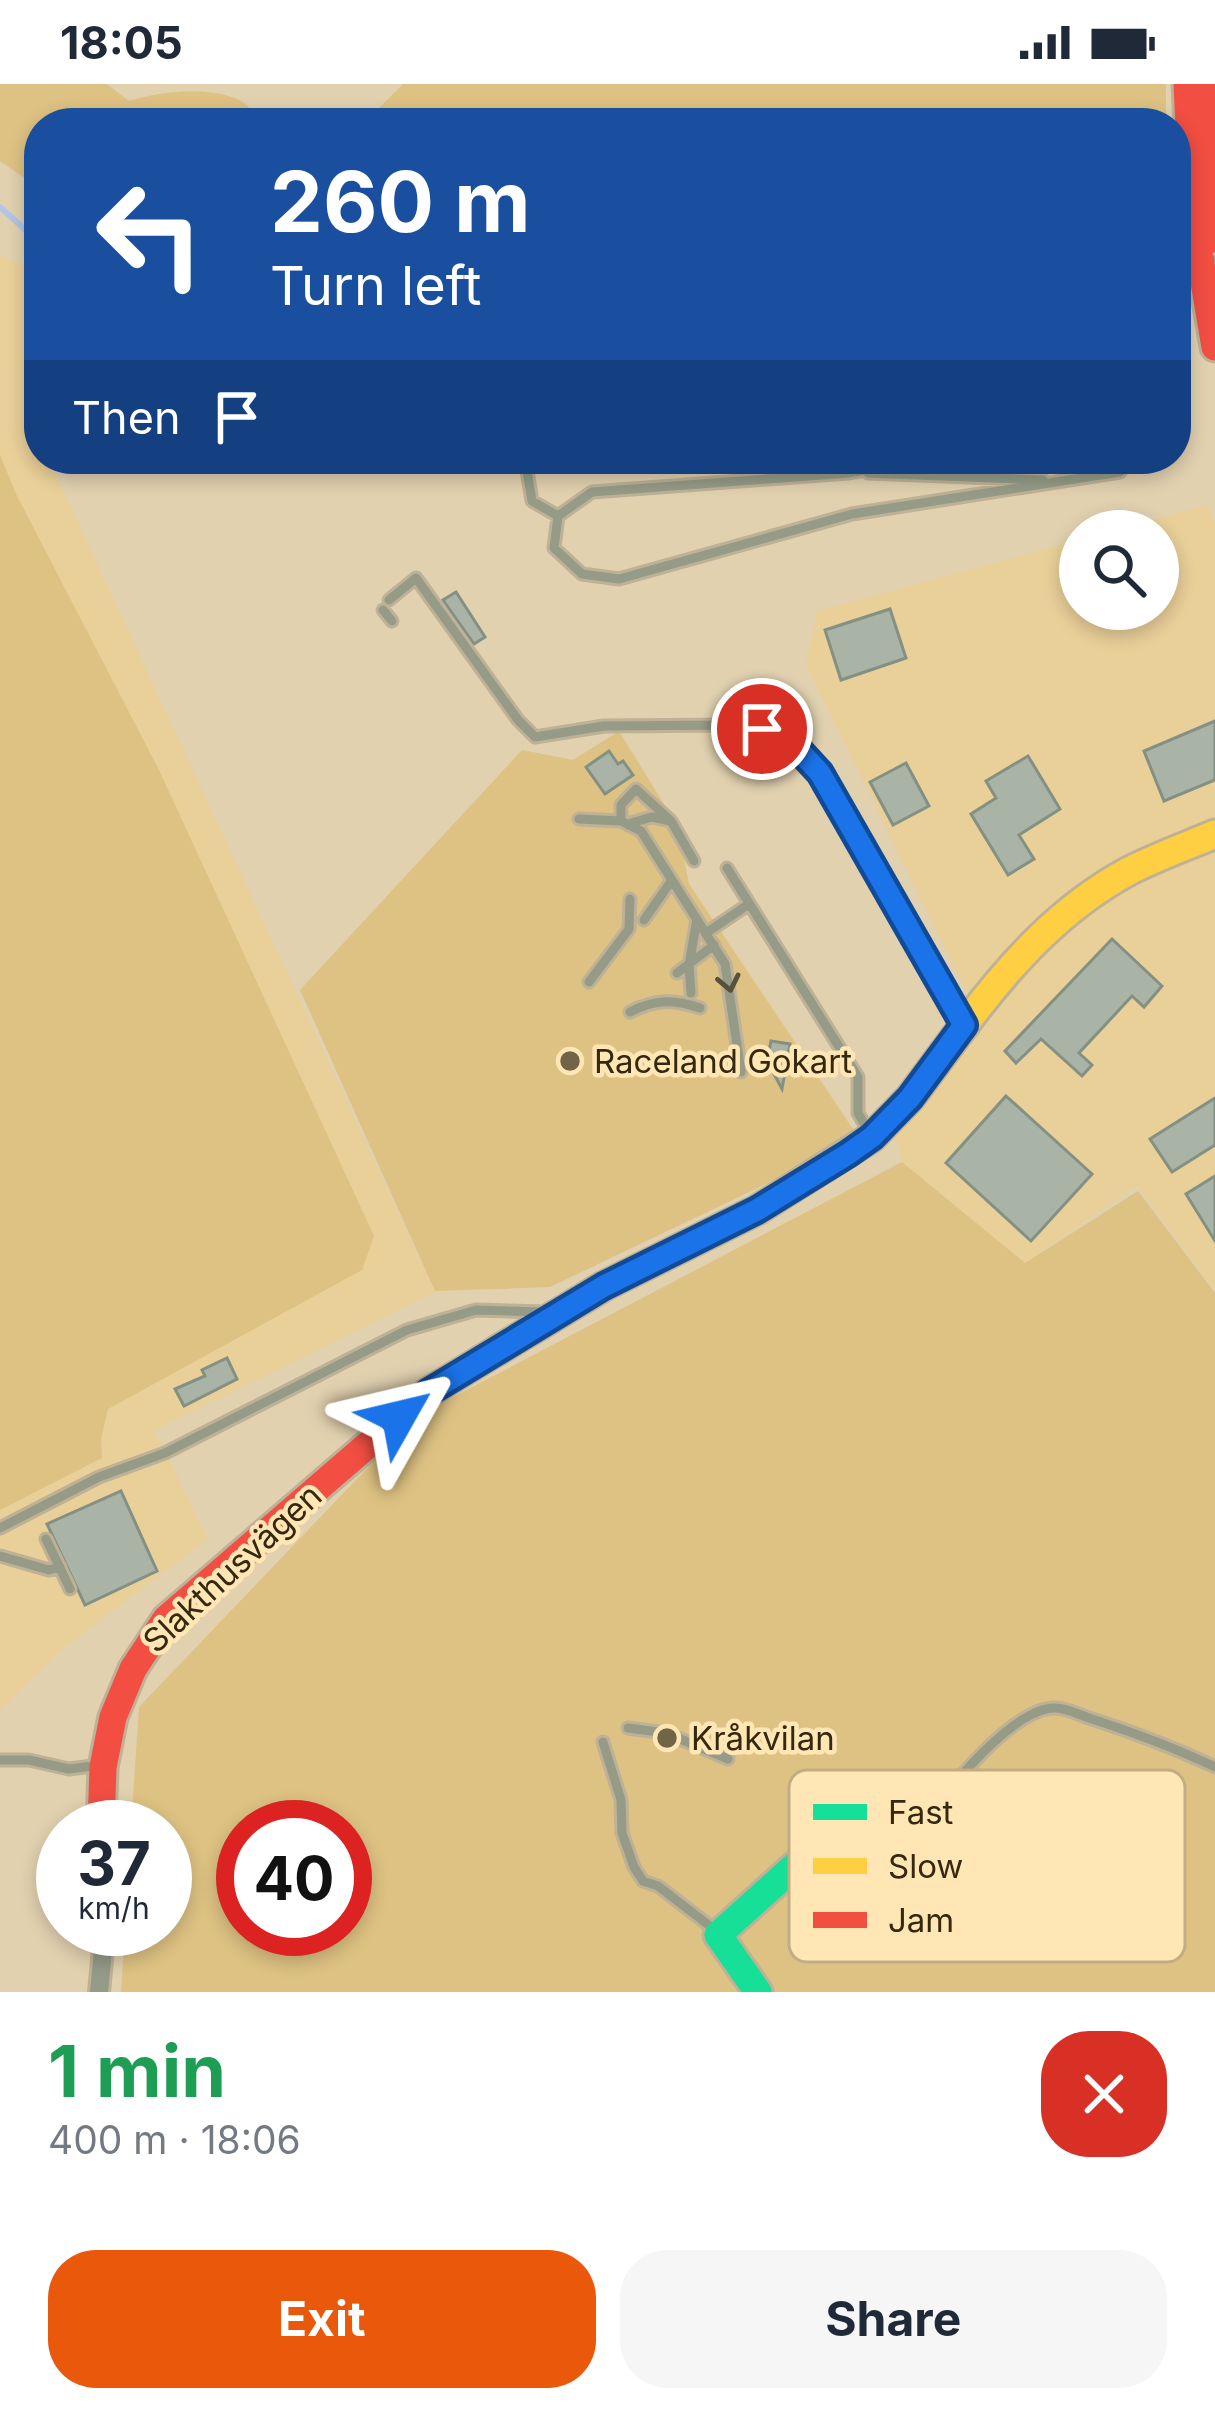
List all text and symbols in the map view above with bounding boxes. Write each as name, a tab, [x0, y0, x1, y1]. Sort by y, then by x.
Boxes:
text: 18:05	[60, 15, 183, 70]
text: 260 m	[270, 151, 531, 252]
icon: left	[72, 156, 228, 312]
text: Turn left	[270, 253, 481, 318]
icon: arrive	[204, 384, 270, 450]
text: Then	[72, 390, 180, 445]
map controls	[1059, 510, 1179, 630]
button: search	[1059, 510, 1179, 630]
pin	[711, 678, 813, 780]
icon: arrive	[729, 696, 795, 762]
one-way arrow	[715, 973, 741, 993]
place label: Raceland Gokart	[594, 1041, 852, 1081]
marker: Raceland Gokart	[557, 1048, 583, 1074]
position arrow	[336, 1354, 462, 1480]
street label: Slakthusvägen	[135, 1475, 329, 1661]
place label: Kråkvilan	[691, 1718, 835, 1758]
marker: Kråkvilan	[654, 1725, 680, 1751]
legend	[789, 1770, 1185, 1962]
text: Fast	[888, 1792, 954, 1832]
speed limit sign: 40	[216, 1800, 372, 1956]
text: 37	[77, 1827, 151, 1899]
text: Slow	[888, 1846, 963, 1886]
text: km/h	[78, 1890, 150, 1926]
text: Jam	[888, 1900, 954, 1940]
text: 1 min	[48, 2027, 226, 2114]
button: close	[1041, 2031, 1167, 2157]
text: 400 m · 18:06	[48, 2116, 301, 2163]
button: Exit	[48, 2250, 596, 2388]
button: Share	[620, 2250, 1167, 2388]

